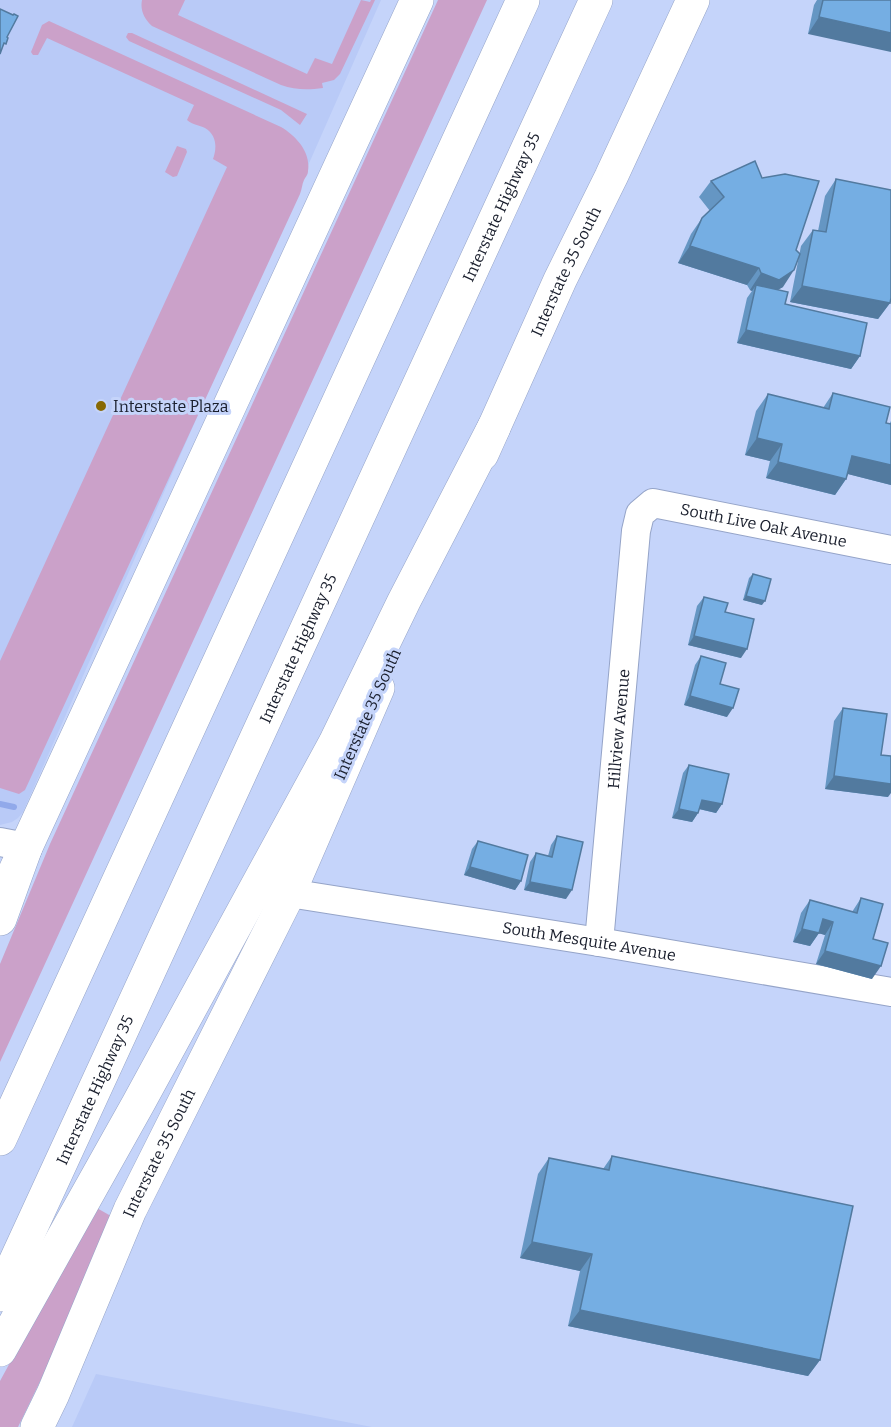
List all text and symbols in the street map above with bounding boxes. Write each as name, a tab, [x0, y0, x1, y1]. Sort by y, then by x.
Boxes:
street label: Interstate Highway 35	[459, 129, 544, 285]
street label: Interstate 35 South	[527, 203, 605, 339]
place label: Interstate Plaza	[113, 397, 229, 416]
marker: Interstate Plaza	[94, 399, 108, 413]
street label: South Live Oak Avenue	[679, 500, 849, 551]
street label: Interstate Highway 35	[256, 571, 341, 726]
street label: Interstate 35 South	[330, 646, 405, 783]
street label: Hillview Avenue	[604, 668, 634, 790]
street label: South Mesquite Avenue	[501, 918, 677, 965]
street label: Interstate Highway 35	[52, 1012, 138, 1168]
street label: Interstate 35 South	[119, 1086, 199, 1220]

